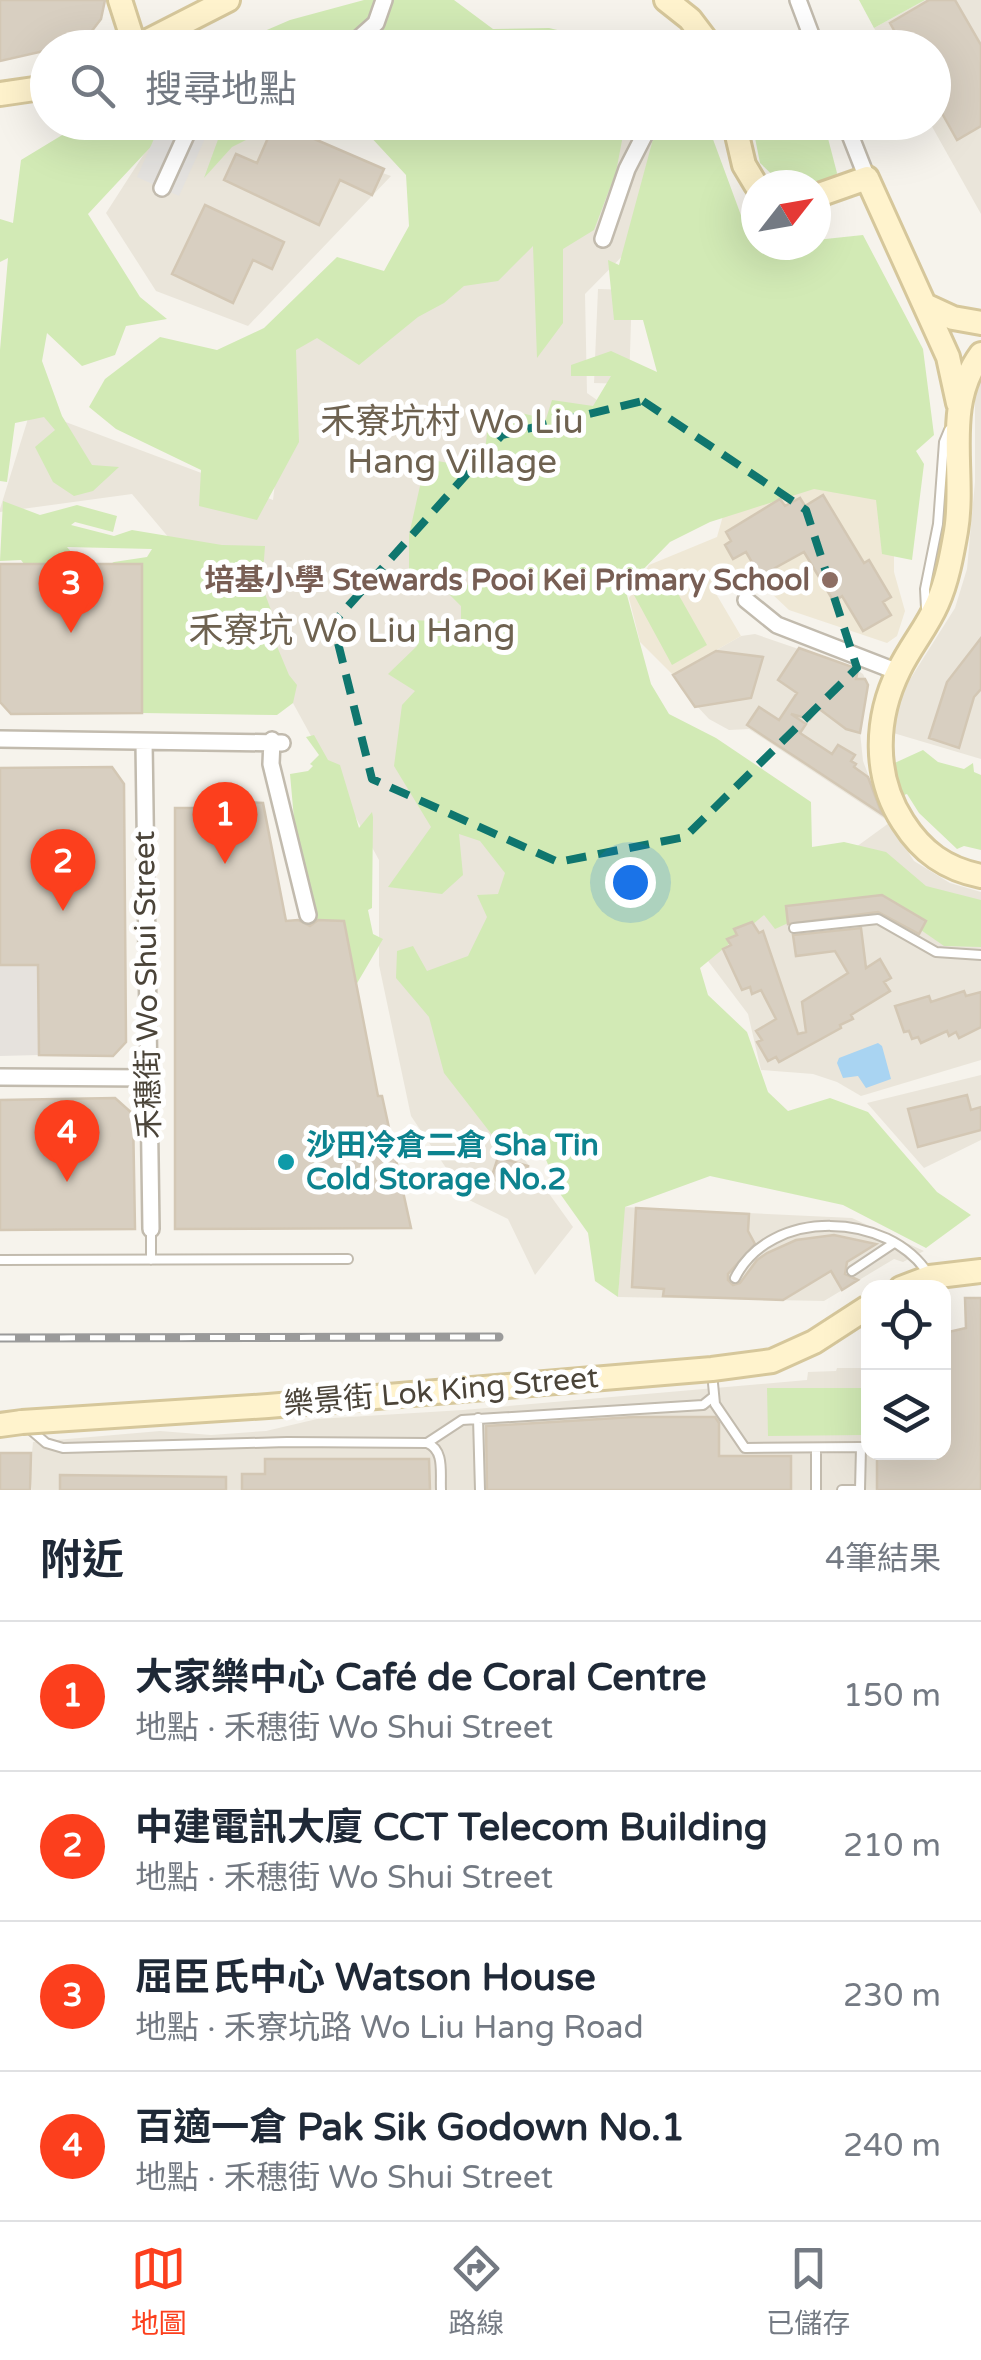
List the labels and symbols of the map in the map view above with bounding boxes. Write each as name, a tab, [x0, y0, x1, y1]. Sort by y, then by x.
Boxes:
north arrow	[741, 170, 831, 260]
district label: 禾寮坑村 Wo Liu Hang Village	[320, 401, 584, 483]
pin: 3	[38, 550, 104, 633]
place label: 培基小學 Stewards Pooi Kei Primary School	[204, 562, 810, 599]
marker: 培基小學 Stewards Pooi Kei Primary School	[819, 569, 841, 591]
district label: 禾寮坑 Wo Liu Hang	[188, 610, 516, 652]
pin: 1	[192, 782, 258, 864]
pin: 2	[30, 828, 96, 911]
street label: 禾穗街 Wo Shui Street	[126, 830, 168, 1140]
your location	[605, 857, 656, 908]
pin: 4	[34, 1100, 100, 1182]
place label: 沙田冷倉二倉 Sha Tin Cold Storage No.2	[306, 1127, 599, 1198]
marker: 沙田冷倉二倉 Sha Tin Cold Storage No.2	[275, 1151, 297, 1173]
street label: 樂景街 Lok King Street	[282, 1359, 600, 1423]

